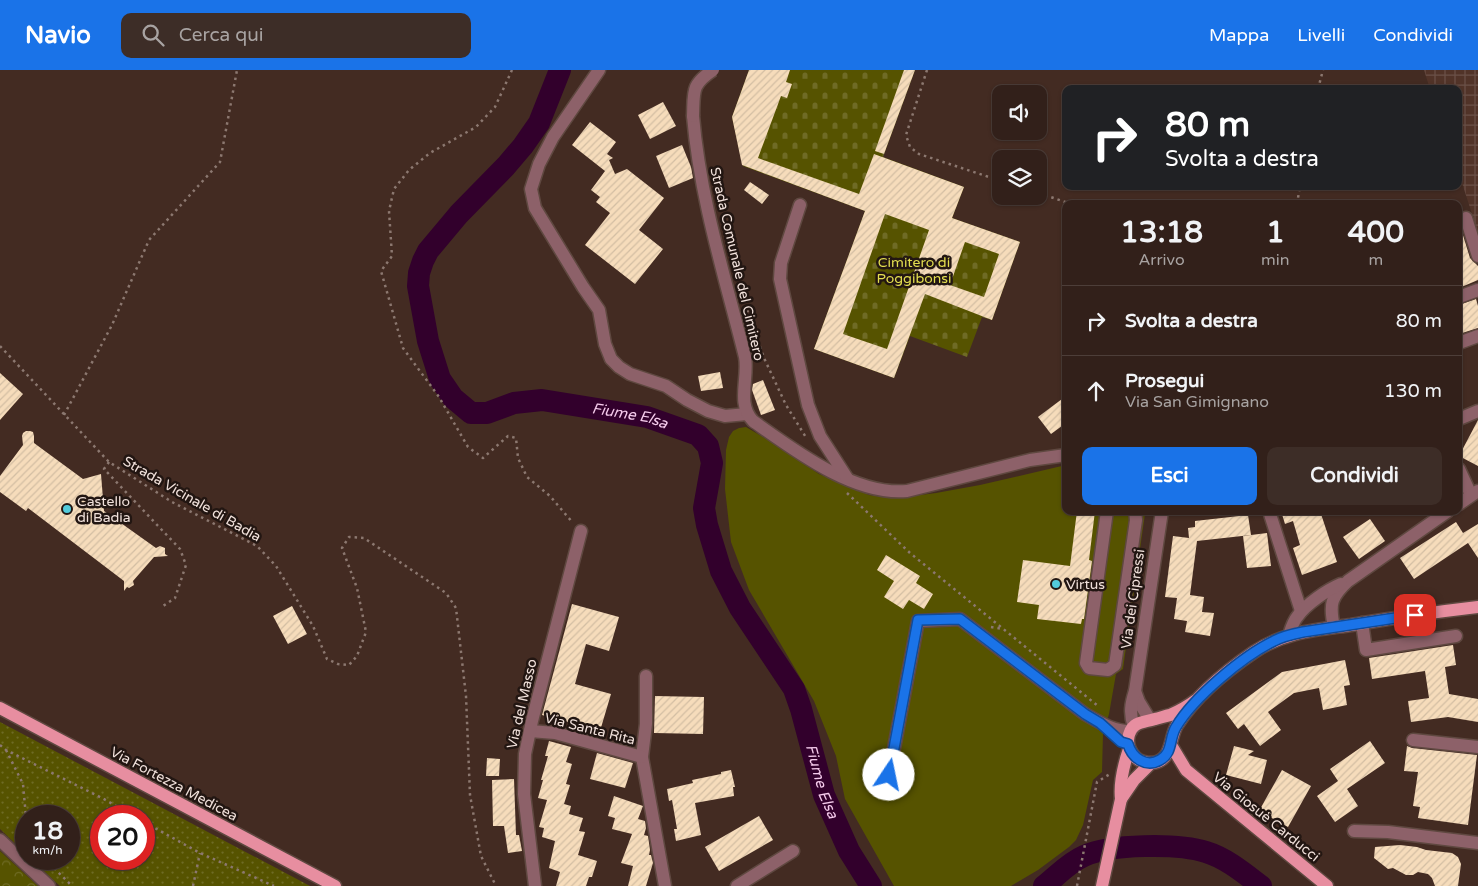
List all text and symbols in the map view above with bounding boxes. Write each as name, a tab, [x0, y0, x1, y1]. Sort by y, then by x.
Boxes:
search box	[121, 13, 471, 58]
text: Navio	[25, 21, 91, 50]
icon: search	[139, 21, 167, 49]
text: Cerca qui	[179, 24, 264, 46]
text: Mappa	[1209, 24, 1269, 46]
text: Livelli	[1297, 24, 1345, 46]
text: Condividi	[1373, 24, 1453, 46]
map controls	[992, 85, 1047, 205]
button: sound	[992, 85, 1047, 140]
text: 80 m	[1165, 104, 1250, 146]
icon: right	[1082, 105, 1147, 170]
text: Svolta a destra	[1165, 146, 1319, 172]
button: layers	[992, 150, 1047, 205]
street label: Strada Comunale del Cimitero	[706, 165, 768, 363]
text: 13:18	[1120, 214, 1203, 251]
text: 1	[1266, 214, 1285, 251]
text: 400	[1348, 214, 1404, 251]
text: Arrivo	[1138, 250, 1185, 270]
text: min	[1261, 250, 1290, 270]
text: m	[1368, 250, 1383, 270]
park label: Cimitero di Poggibonsi	[877, 254, 951, 287]
icon: right	[1082, 307, 1110, 335]
text: Svolta a destra	[1125, 310, 1258, 332]
text: 80 m	[1396, 310, 1442, 332]
text: Prosegui	[1125, 370, 1204, 392]
icon: ahead	[1082, 377, 1110, 405]
text: 130 m	[1384, 380, 1442, 402]
text: Via San Gimignano	[1125, 392, 1269, 412]
water label: Fiume Elsa	[591, 399, 671, 433]
button: Esci	[1082, 447, 1257, 505]
button: Condividi	[1267, 447, 1442, 505]
street label: Strada Vicinale di Badia	[120, 453, 264, 545]
place label: Castello di Badia	[77, 493, 131, 526]
marker: Castello di Badia	[61, 503, 73, 515]
street label: Via dei Cipressi	[1118, 548, 1148, 650]
place label: Virtus	[1066, 576, 1105, 593]
marker: Virtus	[1050, 578, 1062, 590]
pin	[1394, 594, 1436, 636]
icon: arrive	[1401, 601, 1429, 629]
street label: Via del Masso	[503, 657, 541, 751]
street label: Via Santa Rita	[543, 710, 637, 748]
water label: Fiume Elsa	[802, 742, 843, 822]
street label: Via Fortezza Medicea	[107, 743, 241, 825]
position arrow	[862, 748, 914, 800]
street label: Via Giosuè Carducci	[1209, 769, 1323, 865]
speed limit sign: 20	[90, 805, 155, 870]
text: 18	[32, 816, 63, 846]
text: km/h	[32, 843, 63, 857]

